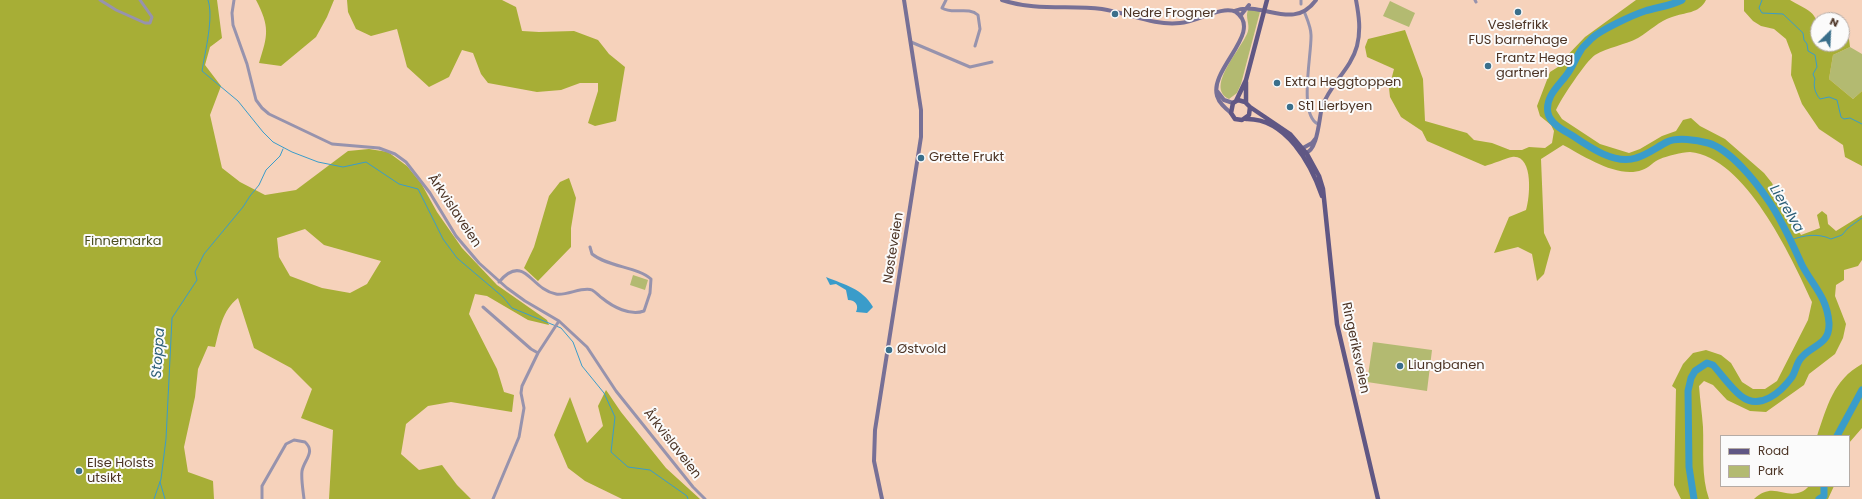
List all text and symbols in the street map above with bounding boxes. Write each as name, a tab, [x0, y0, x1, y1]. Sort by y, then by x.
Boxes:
place label: Nedre Frogner	[1123, 6, 1215, 22]
marker: Veslefrikk FUS barnehage	[1513, 7, 1523, 17]
marker: Nedre Frogner	[1110, 9, 1120, 19]
north arrow	[1810, 12, 1850, 52]
text: N	[1827, 13, 1842, 31]
place label: Veslefrikk FUS barnehage	[1468, 18, 1568, 49]
place label: Frantz Hegg gartneri	[1496, 51, 1573, 82]
marker: Frantz Hegg gartneri	[1483, 61, 1493, 71]
place label: Extra Heggtoppen	[1285, 75, 1401, 91]
marker: Extra Heggtoppen	[1272, 78, 1282, 88]
place label: St1 Lierbyen	[1298, 99, 1372, 115]
marker: St1 Lierbyen	[1285, 102, 1295, 112]
place label: Grette Frukt	[929, 150, 1004, 166]
marker: Grette Frukt	[916, 153, 926, 163]
street label: Årkvislaveien	[424, 172, 484, 250]
water label: Lierelva	[1765, 182, 1807, 236]
street label: Nøsteveien	[881, 211, 907, 285]
park label: Finnemarka	[85, 234, 161, 250]
street label: Ringeriksveien	[1338, 301, 1372, 395]
water label: Stoppa	[149, 327, 169, 379]
place label: Østvold	[897, 342, 946, 358]
marker: Østvold	[884, 345, 894, 355]
place label: Liungbanen	[1408, 358, 1485, 374]
marker: Liungbanen	[1395, 361, 1405, 371]
street label: Årkvislaveien	[640, 406, 704, 482]
legend	[1720, 435, 1850, 487]
text: Road	[1758, 442, 1789, 459]
place label: Else Holsts utsikt	[87, 456, 154, 487]
text: Park	[1758, 462, 1784, 479]
marker: Else Holsts utsikt	[74, 466, 84, 476]

